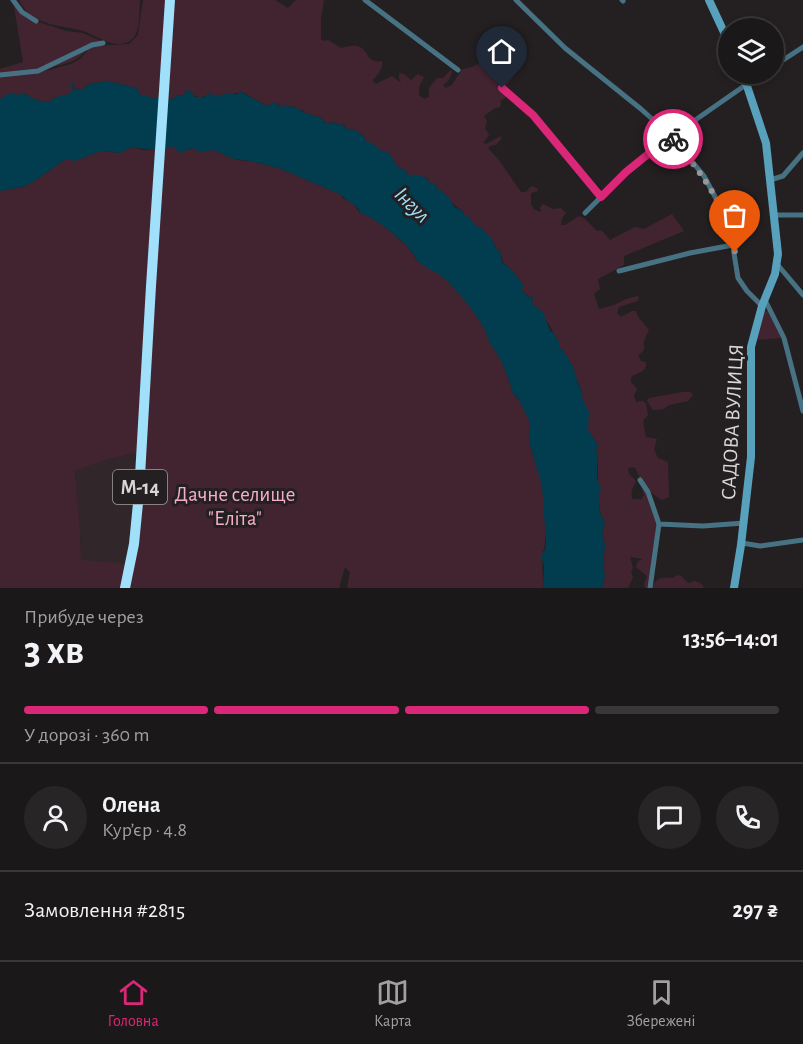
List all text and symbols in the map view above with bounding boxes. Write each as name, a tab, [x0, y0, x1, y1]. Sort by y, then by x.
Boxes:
map controls	[718, 18, 784, 84]
button: layers	[718, 18, 784, 84]
pin	[476, 26, 527, 88]
icon: home	[485, 35, 518, 68]
courier	[643, 109, 703, 169]
icon: bike	[657, 123, 690, 156]
water label: Інгул	[390, 183, 434, 227]
pin	[709, 190, 760, 252]
icon: bag	[718, 199, 751, 232]
street label: САДОВА ВУЛИЦЯ	[718, 343, 747, 501]
road number: М-14	[113, 470, 167, 504]
park label: Дачне селище "Еліта"	[175, 484, 295, 529]
text: Прибуде через	[24, 607, 144, 627]
text: 13:56–14:01	[683, 628, 779, 650]
text: 3 хв	[24, 632, 84, 671]
text: У дорозі · 360 m	[24, 725, 149, 745]
button: person	[24, 786, 87, 849]
button: chat	[638, 786, 701, 849]
button: phone	[716, 786, 779, 849]
text: Олена	[102, 794, 160, 816]
text: Кур’єр · 4.8	[102, 820, 187, 840]
text: Замовлення #2815	[24, 899, 185, 921]
text: 297 ₴	[732, 899, 779, 921]
tab: Головна	[108, 976, 159, 1031]
tab: Карта	[374, 976, 411, 1031]
tab: Збережені	[627, 976, 695, 1031]

